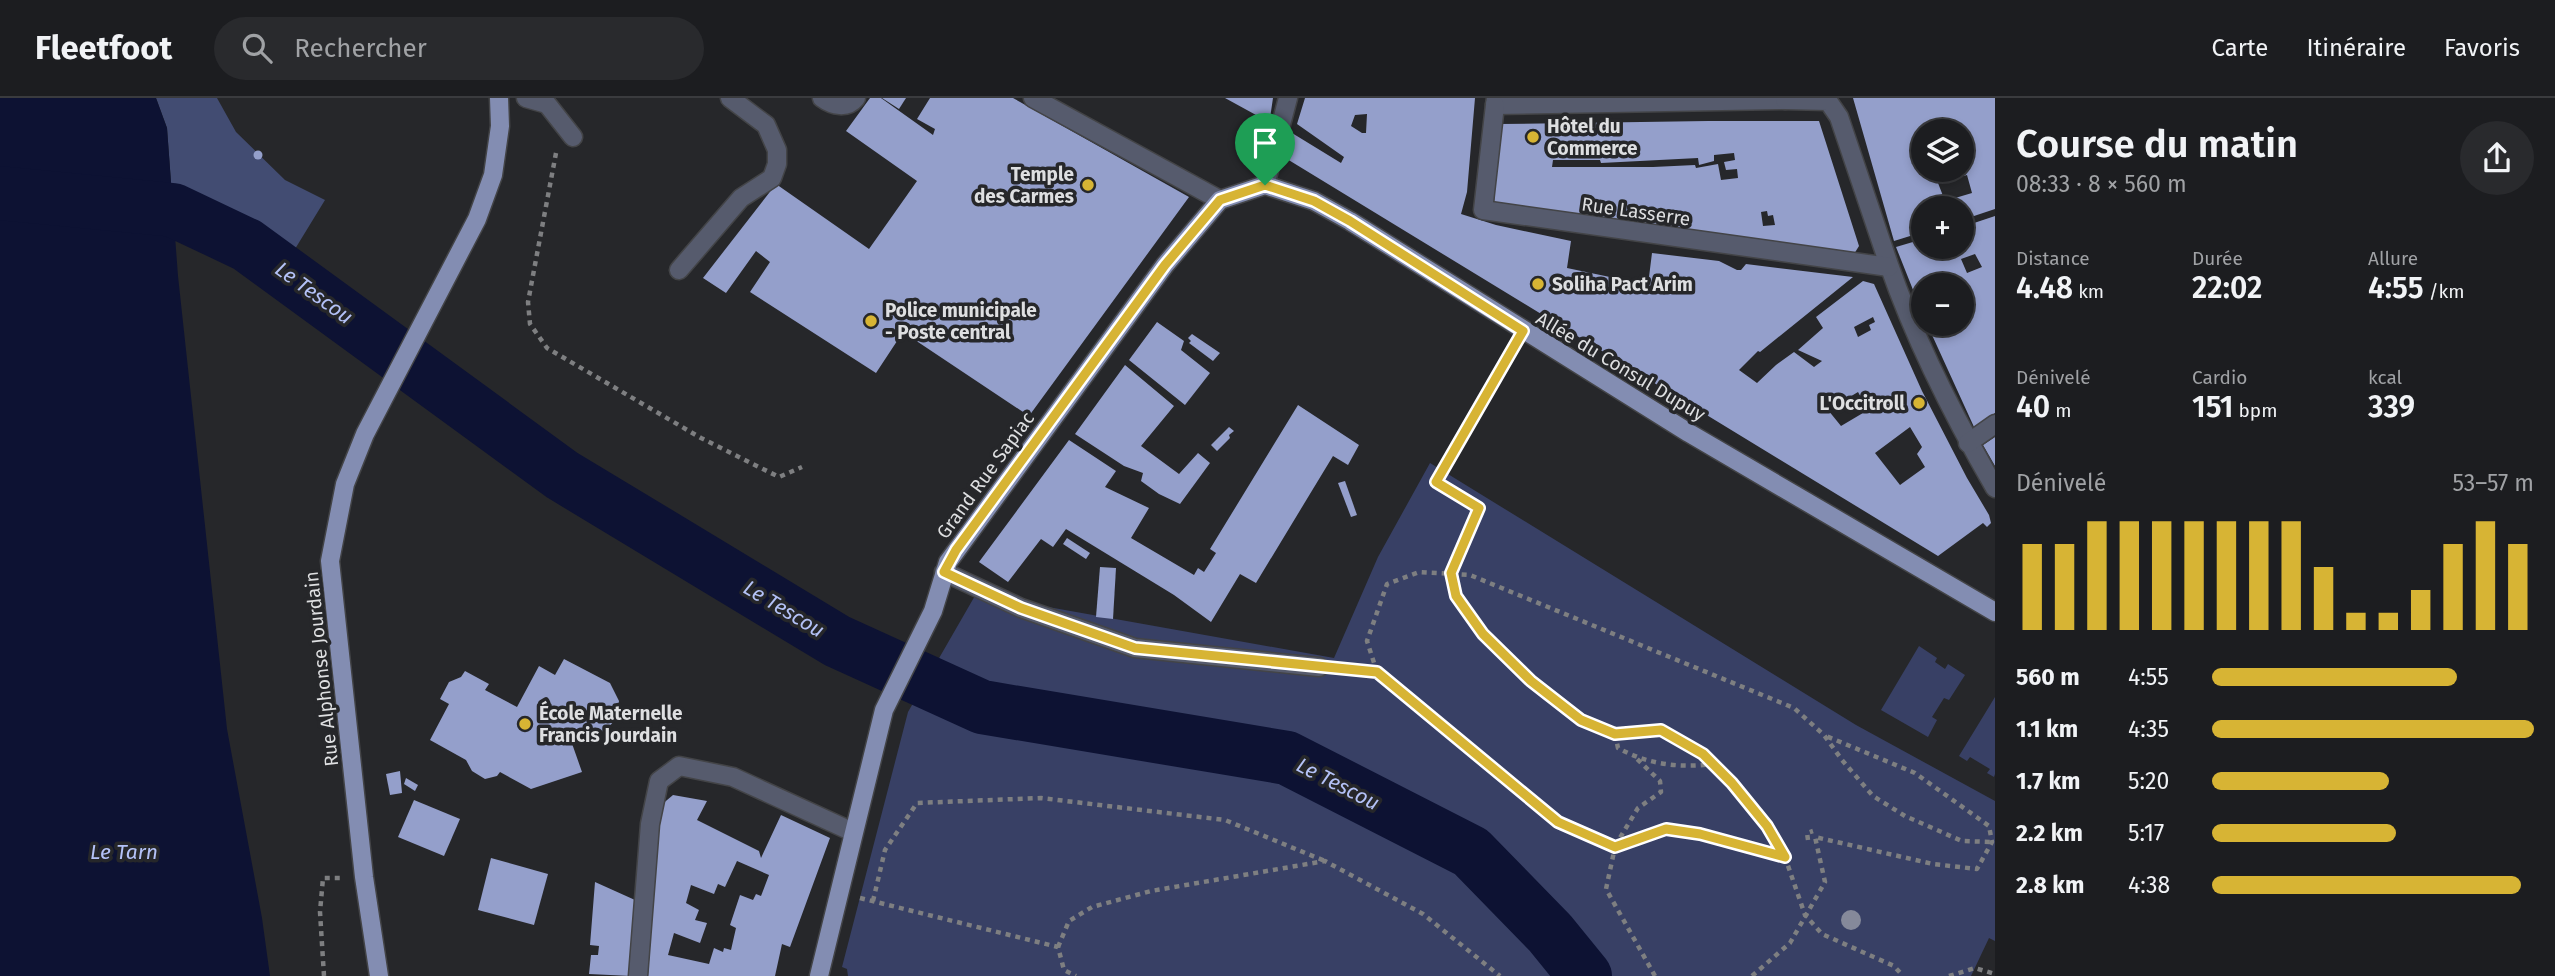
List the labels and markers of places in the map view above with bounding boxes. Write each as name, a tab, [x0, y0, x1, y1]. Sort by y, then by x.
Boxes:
pin	[1235, 113, 1295, 185]
place label: Hôtel du Commerce	[1547, 115, 1638, 160]
marker: Hôtel du Commerce	[1525, 129, 1541, 145]
place label: Temple des Carmes	[974, 163, 1074, 208]
marker: Temple des Carmes	[1080, 177, 1096, 193]
place label: Soliha Pact Arim	[1552, 273, 1693, 296]
marker: Soliha Pact Arim	[1530, 276, 1546, 292]
place label: Police municipale - Poste central	[885, 299, 1037, 344]
marker: Police municipale - Poste central	[863, 313, 879, 329]
place label: L'Occitroll	[1820, 392, 1905, 415]
marker: L'Occitroll	[1911, 395, 1927, 411]
place label: École Maternelle Francis Jourdain	[539, 700, 683, 747]
marker: École Maternelle Francis Jourdain	[517, 716, 533, 732]

